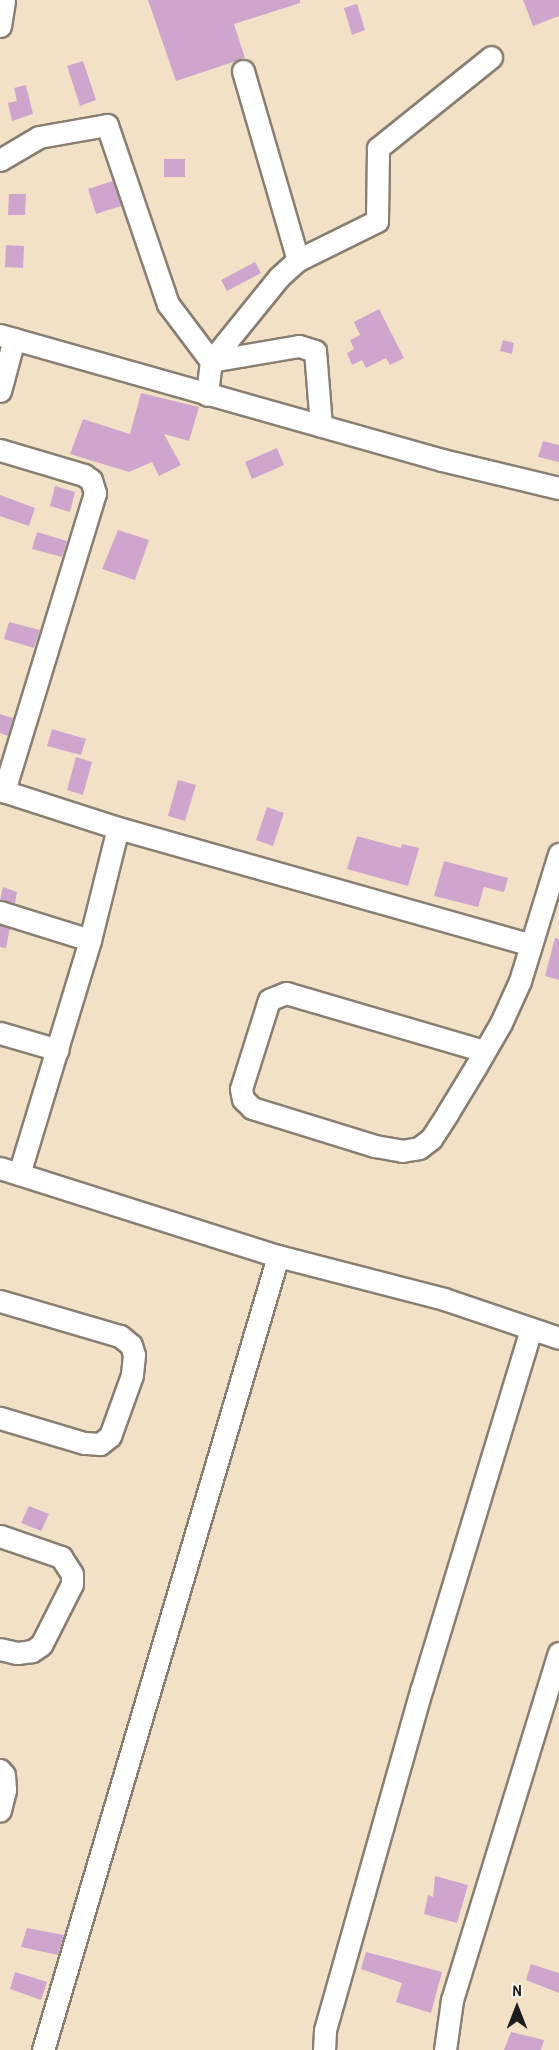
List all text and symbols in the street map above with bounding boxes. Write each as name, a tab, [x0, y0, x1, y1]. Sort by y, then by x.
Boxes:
north arrow	[487, 1978, 547, 2038]
text: N	[513, 1979, 521, 2001]

